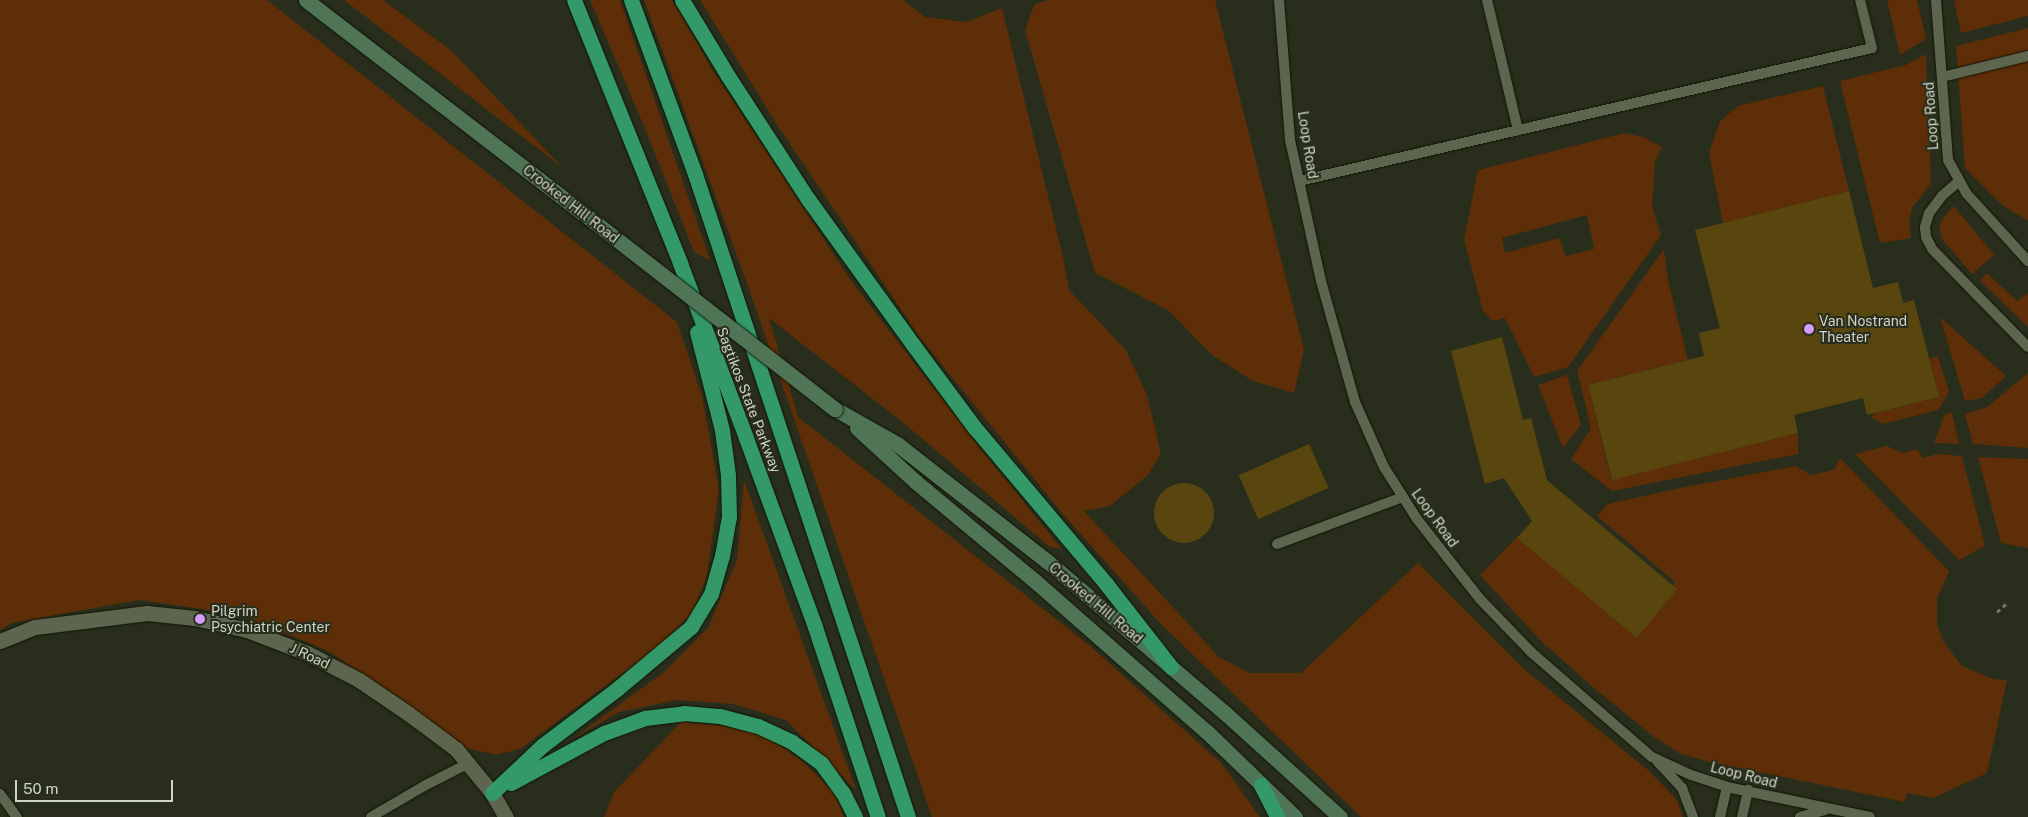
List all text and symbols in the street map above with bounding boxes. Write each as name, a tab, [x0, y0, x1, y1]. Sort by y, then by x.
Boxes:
street label: Loop Road	[1920, 81, 1942, 151]
street label: Loop Road	[1294, 110, 1322, 180]
street label: Crooked Hill Road	[520, 161, 622, 247]
place label: Van Nostrand Theater	[1819, 313, 1907, 346]
marker: Van Nostrand Theater	[1803, 323, 1815, 335]
street label: Sagtikos State Parkway	[713, 325, 785, 475]
street label: Loop Road	[1408, 485, 1462, 551]
street label: Crooked Hill Road	[1046, 559, 1146, 647]
place label: Pilgrim Psychiatric Center	[211, 603, 330, 636]
marker: Pilgrim Psychiatric Center	[193, 612, 207, 626]
street label: J Road	[287, 640, 333, 672]
street label: Loop Road	[1709, 759, 1779, 791]
scale bar	[18, 770, 175, 802]
text: 50 m	[23, 780, 58, 797]

